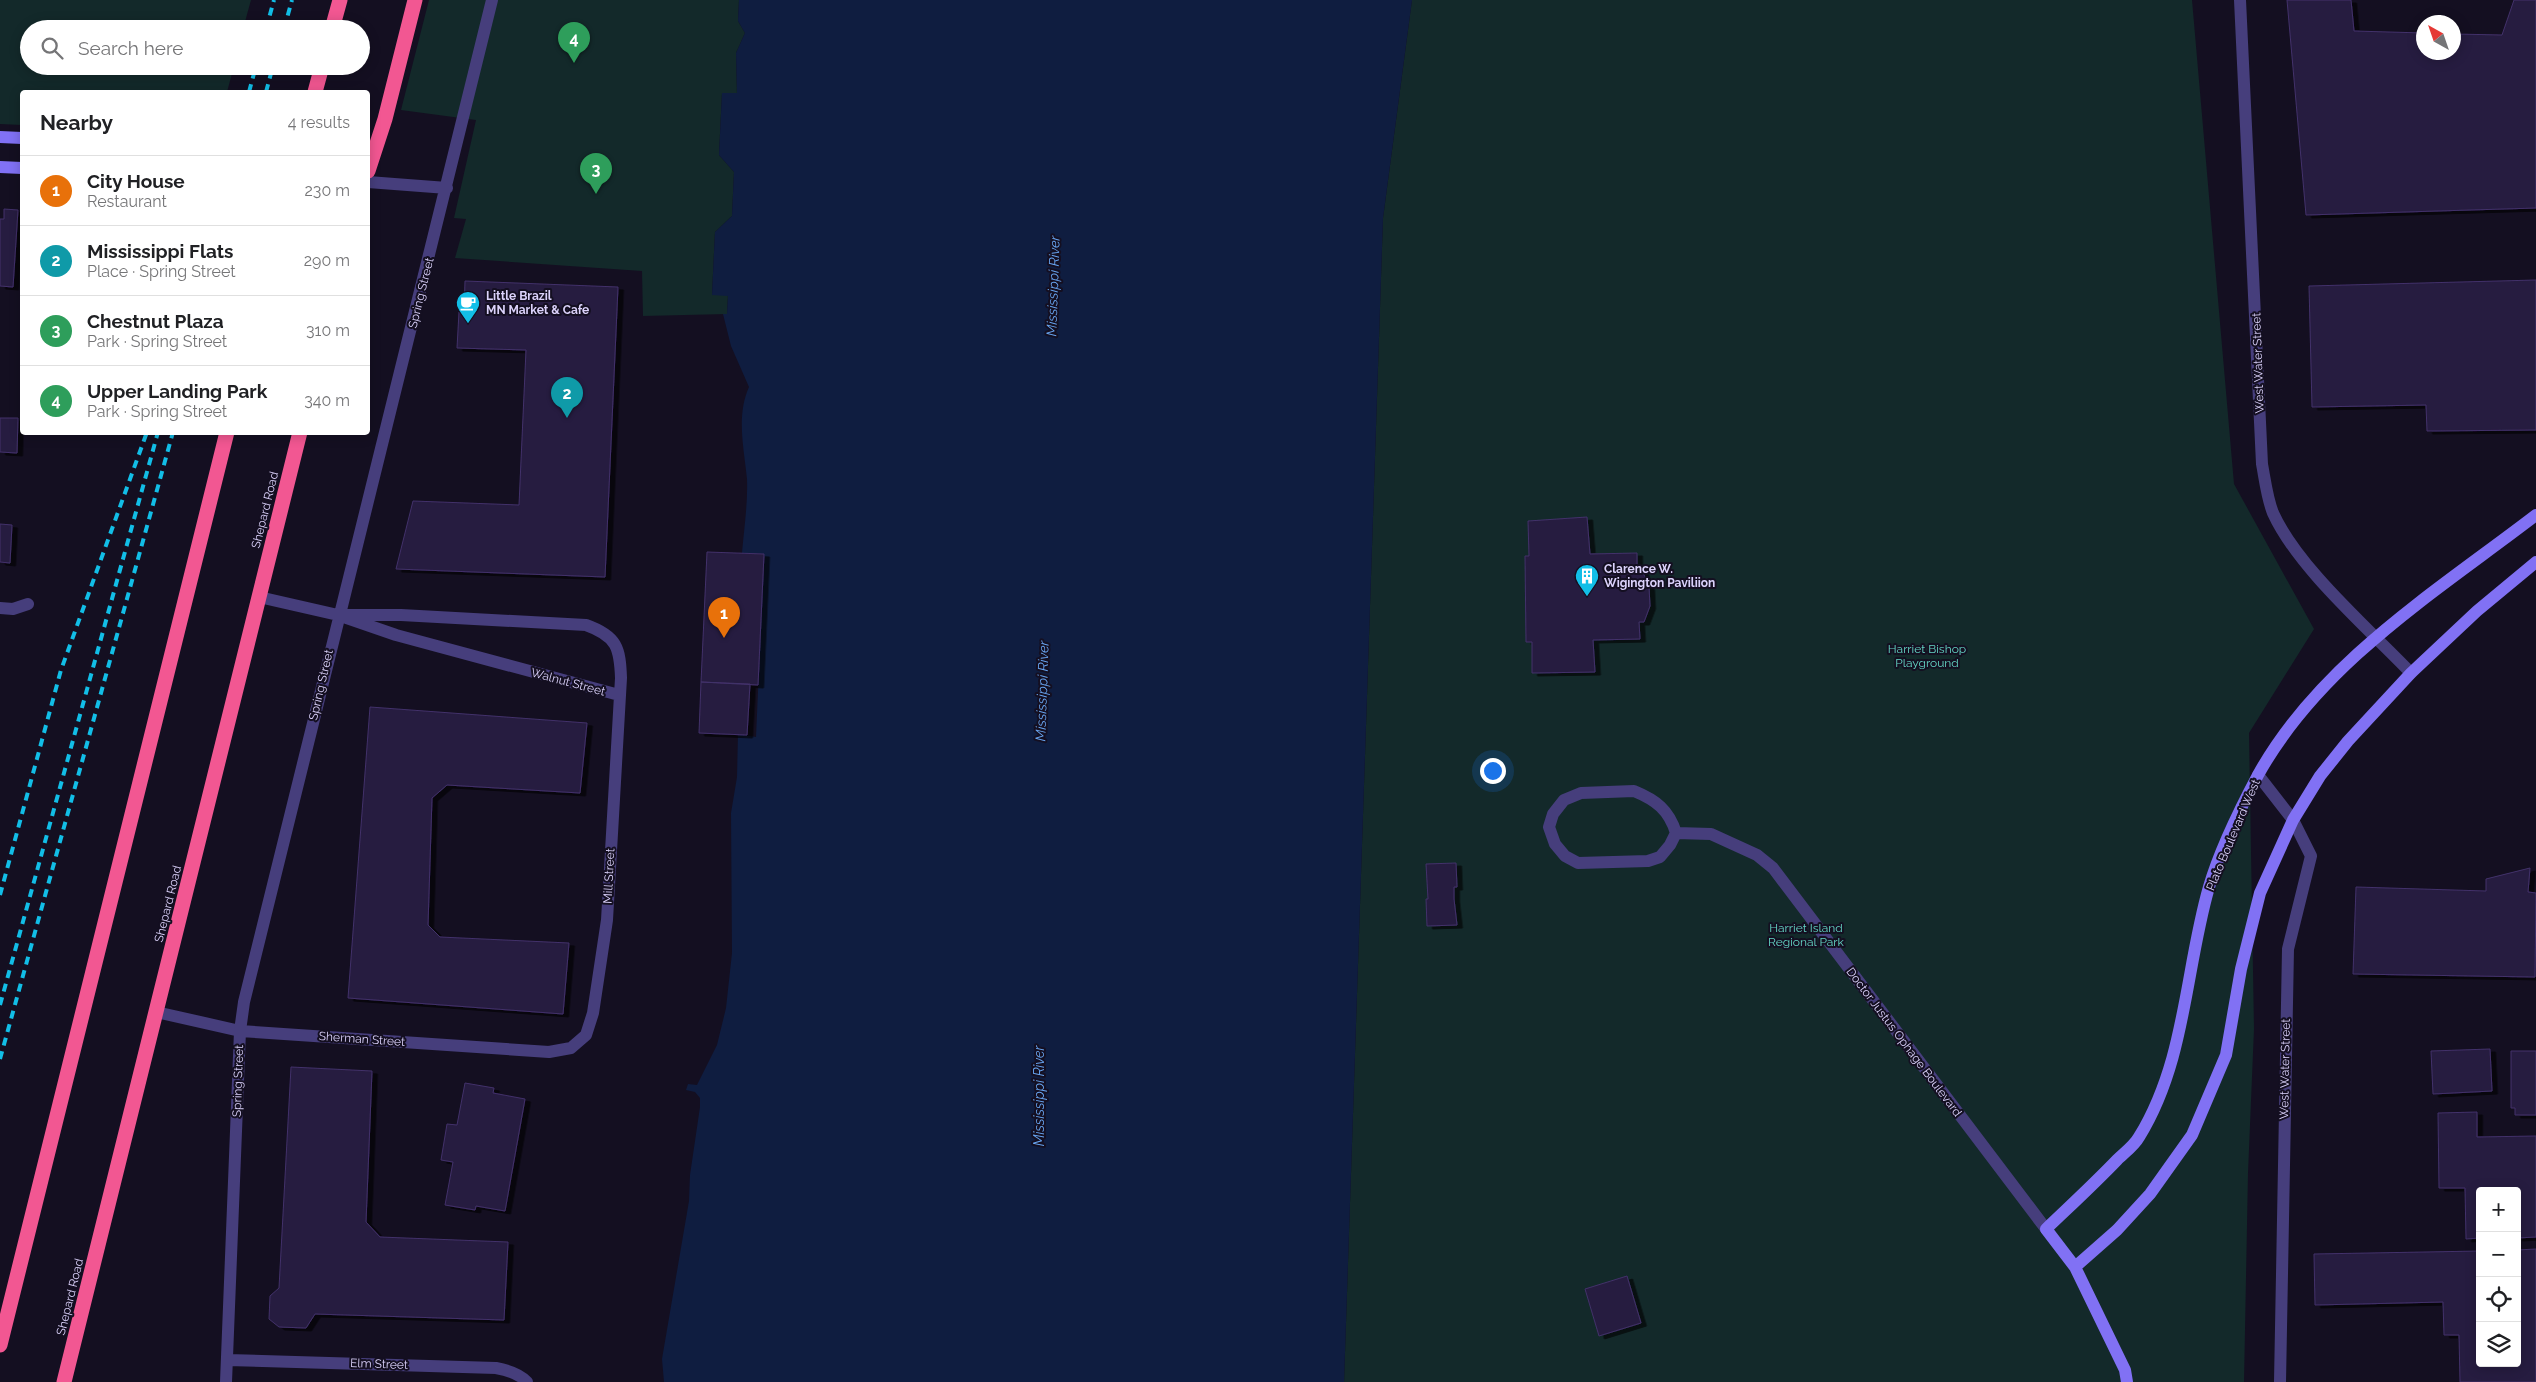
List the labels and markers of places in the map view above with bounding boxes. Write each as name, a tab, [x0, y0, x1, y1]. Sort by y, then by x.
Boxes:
pin: 4	[558, 22, 590, 63]
pin: 3	[580, 153, 612, 194]
place label: Little Brazil MN Market & Cafe	[486, 289, 589, 317]
cafe icon: Little Brazil MN Market & Cafe	[455, 290, 481, 324]
pin: 2	[551, 377, 583, 418]
place label: Clarence W. Wigington Paviliion	[1604, 562, 1715, 590]
building icon: Clarence W. Wigington Paviliion	[1574, 563, 1600, 597]
pin: 1	[708, 597, 740, 638]

